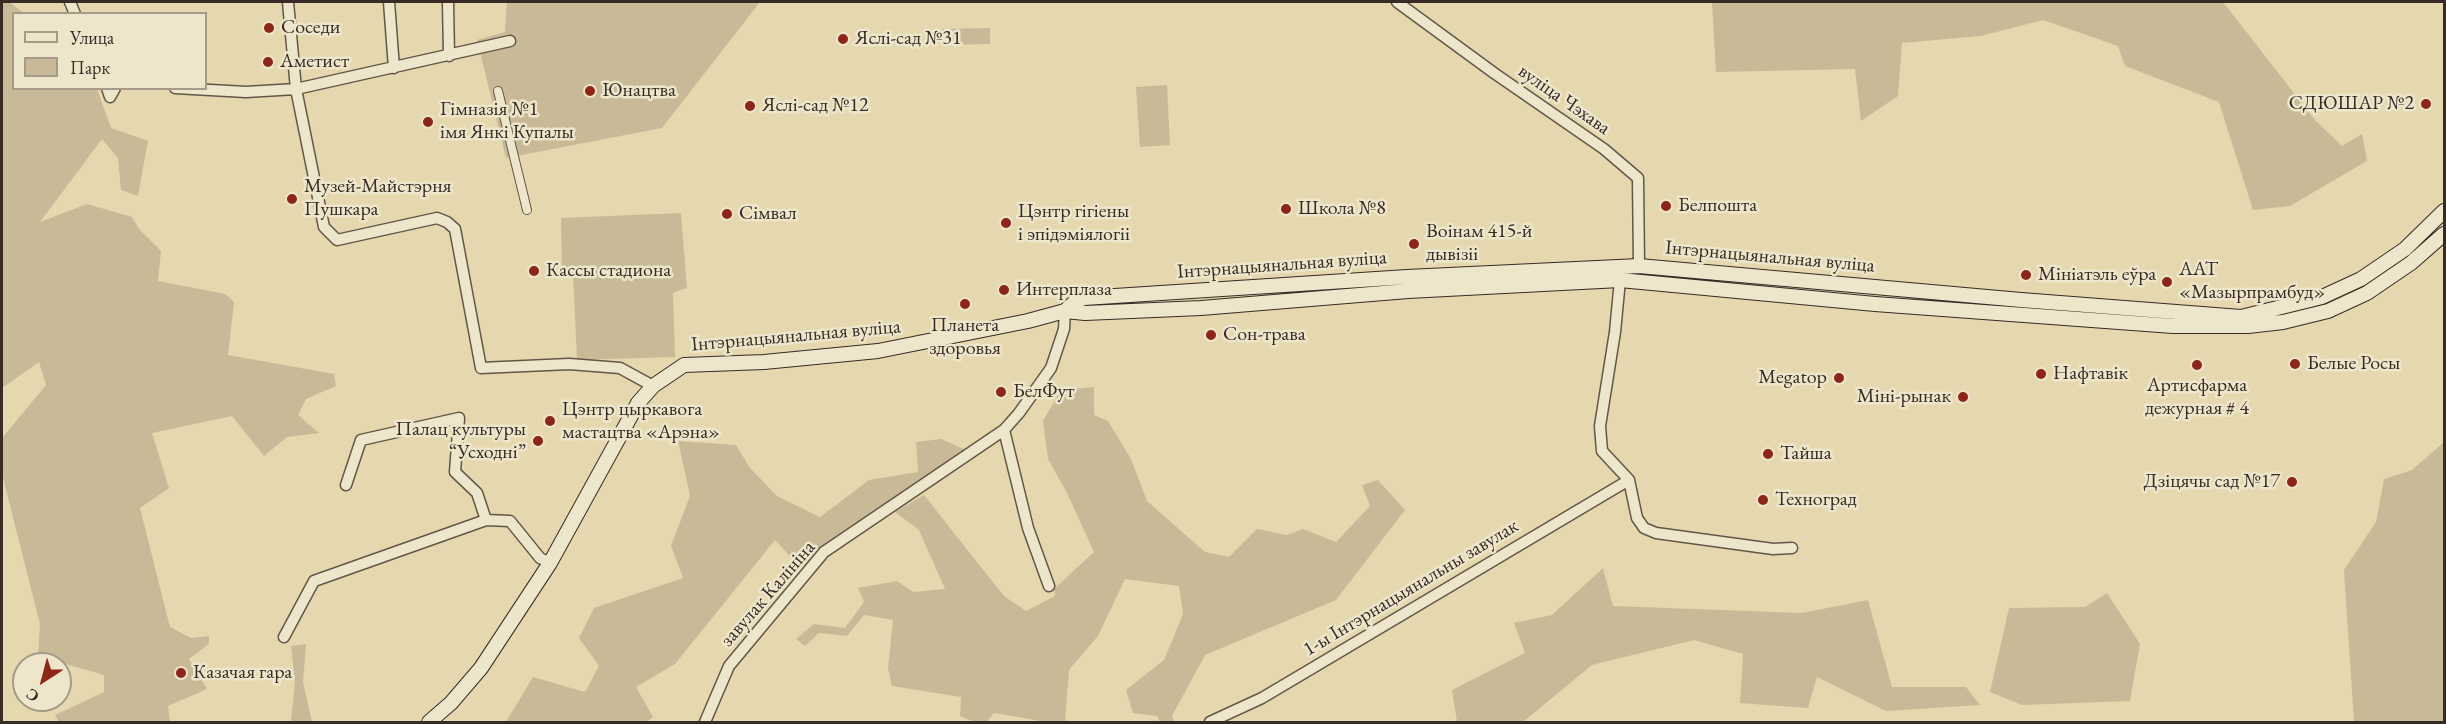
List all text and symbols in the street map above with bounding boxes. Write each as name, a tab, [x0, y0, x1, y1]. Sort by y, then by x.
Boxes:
legend	[12, 12, 207, 90]
place label: Соседи	[281, 16, 340, 40]
marker: Соседи	[262, 21, 276, 35]
text: Улица	[70, 26, 114, 49]
place label: Яслі-сад №31	[855, 27, 962, 51]
marker: Яслі-сад №31	[836, 32, 850, 46]
place label: Аметист	[280, 50, 349, 74]
marker: Аметист	[261, 55, 275, 69]
text: Парк	[70, 56, 110, 79]
street label: вуліца Чэхава	[1513, 59, 1615, 141]
place label: Юнацтва	[602, 79, 676, 103]
marker: Юнацтва	[583, 84, 597, 98]
place label: СДЮШАР №2	[2289, 92, 2414, 116]
place label: Яслі-сад №12	[762, 94, 869, 118]
marker: СДЮШАР №2	[2419, 97, 2433, 111]
place label: Гімназія №1 імя Янкі Купалы	[440, 98, 574, 145]
marker: Яслі-сад №12	[743, 99, 757, 113]
marker: Гімназія №1 імя Янкі Купалы	[421, 115, 435, 129]
place label: Музей-Майстэрня Пушкара	[304, 175, 452, 222]
marker: Музей-Майстэрня Пушкара	[285, 192, 299, 206]
place label: Белпошта	[1678, 194, 1757, 218]
place label: Школа №8	[1298, 197, 1386, 221]
marker: Белпошта	[1659, 199, 1673, 213]
place label: Цэнтр гігіены і эпідэміялогіі	[1018, 200, 1130, 247]
place label: Сімвал	[739, 202, 797, 226]
marker: Школа №8	[1279, 202, 1293, 216]
marker: Сімвал	[720, 207, 734, 221]
marker: Цэнтр гігіены і эпідэміялогіі	[999, 216, 1013, 230]
place label: Воінам 415-й дывізіі	[1426, 220, 1532, 267]
street label: Інтэрнацыянальная вуліца	[1664, 236, 1876, 278]
marker: Воінам 415-й дывізіі	[1407, 237, 1421, 251]
street label: Інтэрнацыянальная вуліца	[1176, 246, 1388, 284]
place label: ААТ «Мазырпрамбуд»	[2179, 258, 2325, 305]
place label: Кассы стадиона	[546, 259, 671, 283]
place label: Мініатэль еўра	[2038, 263, 2156, 287]
marker: Кассы стадиона	[527, 264, 541, 278]
marker: Мініатэль еўра	[2019, 268, 2033, 282]
marker: ААТ «Мазырпрамбуд»	[2160, 275, 2174, 289]
place label: Интерплаза	[1016, 278, 1112, 302]
marker: Интерплаза	[997, 283, 1011, 297]
marker: Планета здоровья	[958, 297, 972, 311]
place label: Планета здоровья	[929, 314, 1001, 361]
street label: Інтэрнацыянальная вуліца	[690, 315, 902, 357]
place label: Сон-трава	[1223, 323, 1306, 347]
marker: Сон-трава	[1204, 328, 1218, 342]
place label: Белые Росы	[2307, 352, 2400, 376]
marker: Белые Росы	[2288, 357, 2302, 371]
marker: Артисфарма дежурная # 4	[2190, 358, 2204, 372]
place label: Нафтавік	[2053, 362, 2128, 386]
place label: Megatop	[1758, 366, 1827, 390]
marker: Нафтавік	[2034, 367, 2048, 381]
marker: Megatop	[1832, 371, 1846, 385]
place label: Артисфарма дежурная # 4	[2145, 374, 2249, 421]
place label: БелФут	[1013, 380, 1074, 404]
marker: БелФут	[994, 385, 1008, 399]
place label: Міні-рынак	[1857, 385, 1951, 409]
marker: Міні-рынак	[1956, 390, 1970, 404]
place label: Цэнтр цыркавога мастацтва «Арэна»	[562, 398, 720, 445]
marker: Цэнтр цыркавога мастацтва «Арэна»	[543, 414, 557, 428]
place label: Палац культуры “Усходні”	[395, 418, 526, 465]
marker: Палац культуры “Усходні”	[531, 434, 545, 448]
place label: Тайша	[1780, 442, 1832, 466]
marker: Тайша	[1761, 447, 1775, 461]
place label: Дзіцячы сад №17	[2144, 470, 2280, 494]
marker: Дзіцячы сад №17	[2285, 475, 2299, 489]
place label: Техноград	[1775, 488, 1857, 512]
marker: Техноград	[1756, 493, 1770, 507]
street label: 1-ы Інтэрнацыянальны завулак	[1299, 514, 1523, 662]
street label: завулак Калініна	[715, 536, 821, 652]
north arrow	[12, 652, 72, 712]
place label: Казачая гара	[193, 661, 292, 685]
marker: Казачая гара	[174, 666, 188, 680]
text: С	[22, 684, 43, 707]

